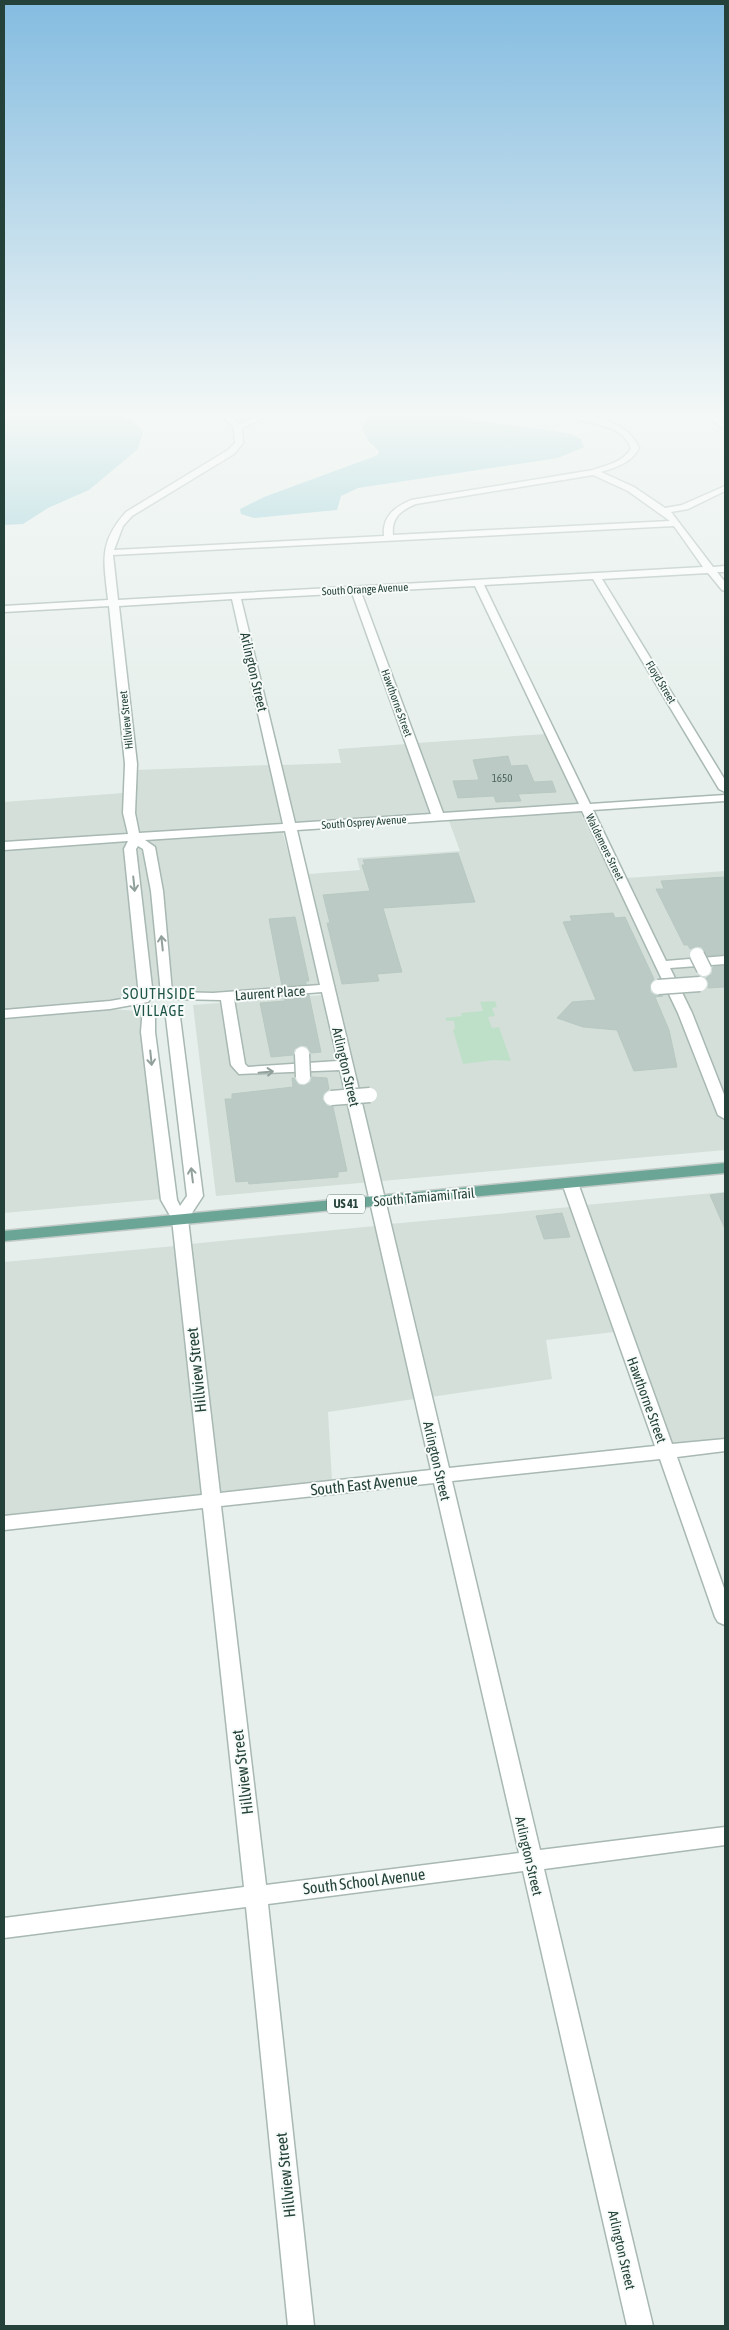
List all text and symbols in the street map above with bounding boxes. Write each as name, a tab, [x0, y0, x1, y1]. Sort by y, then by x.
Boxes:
street label: South Orange Avenue	[322, 581, 408, 597]
street label: Arlington Street	[237, 631, 271, 713]
street label: Floyd Street	[644, 659, 678, 705]
street label: Hawthorne Street	[379, 668, 415, 738]
street label: Hillview Street	[117, 690, 135, 750]
house number: 1650	[492, 772, 512, 784]
street label: Waldemere Street	[584, 812, 626, 882]
street label: South Osprey Avenue	[321, 813, 407, 831]
one-way arrow	[129, 876, 139, 892]
one-way arrow	[157, 935, 167, 951]
street label: Laurent Place	[234, 983, 306, 1003]
district label: SOUTHSIDE VILLAGE	[122, 985, 196, 1019]
street label: Arlington Street	[329, 1026, 363, 1108]
one-way arrow	[146, 1050, 156, 1066]
one-way arrow	[258, 1067, 274, 1076]
one-way arrow	[187, 1167, 197, 1183]
street label: South Tamiami Trail	[373, 1185, 475, 1209]
road number: US 41	[327, 1194, 365, 1214]
street label: Hillview Street	[183, 1326, 209, 1413]
street label: Hawthorne Street	[624, 1355, 670, 1445]
street label: Arlington Street	[420, 1420, 454, 1502]
street label: South East Avenue	[310, 1469, 418, 1499]
street label: Hillview Street	[228, 1728, 256, 1816]
street label: Arlington Street	[512, 1815, 546, 1897]
street label: South School Avenue	[302, 1865, 426, 1897]
street label: Hillview Street	[272, 2131, 298, 2218]
street label: Arlington Street	[605, 2209, 639, 2291]

